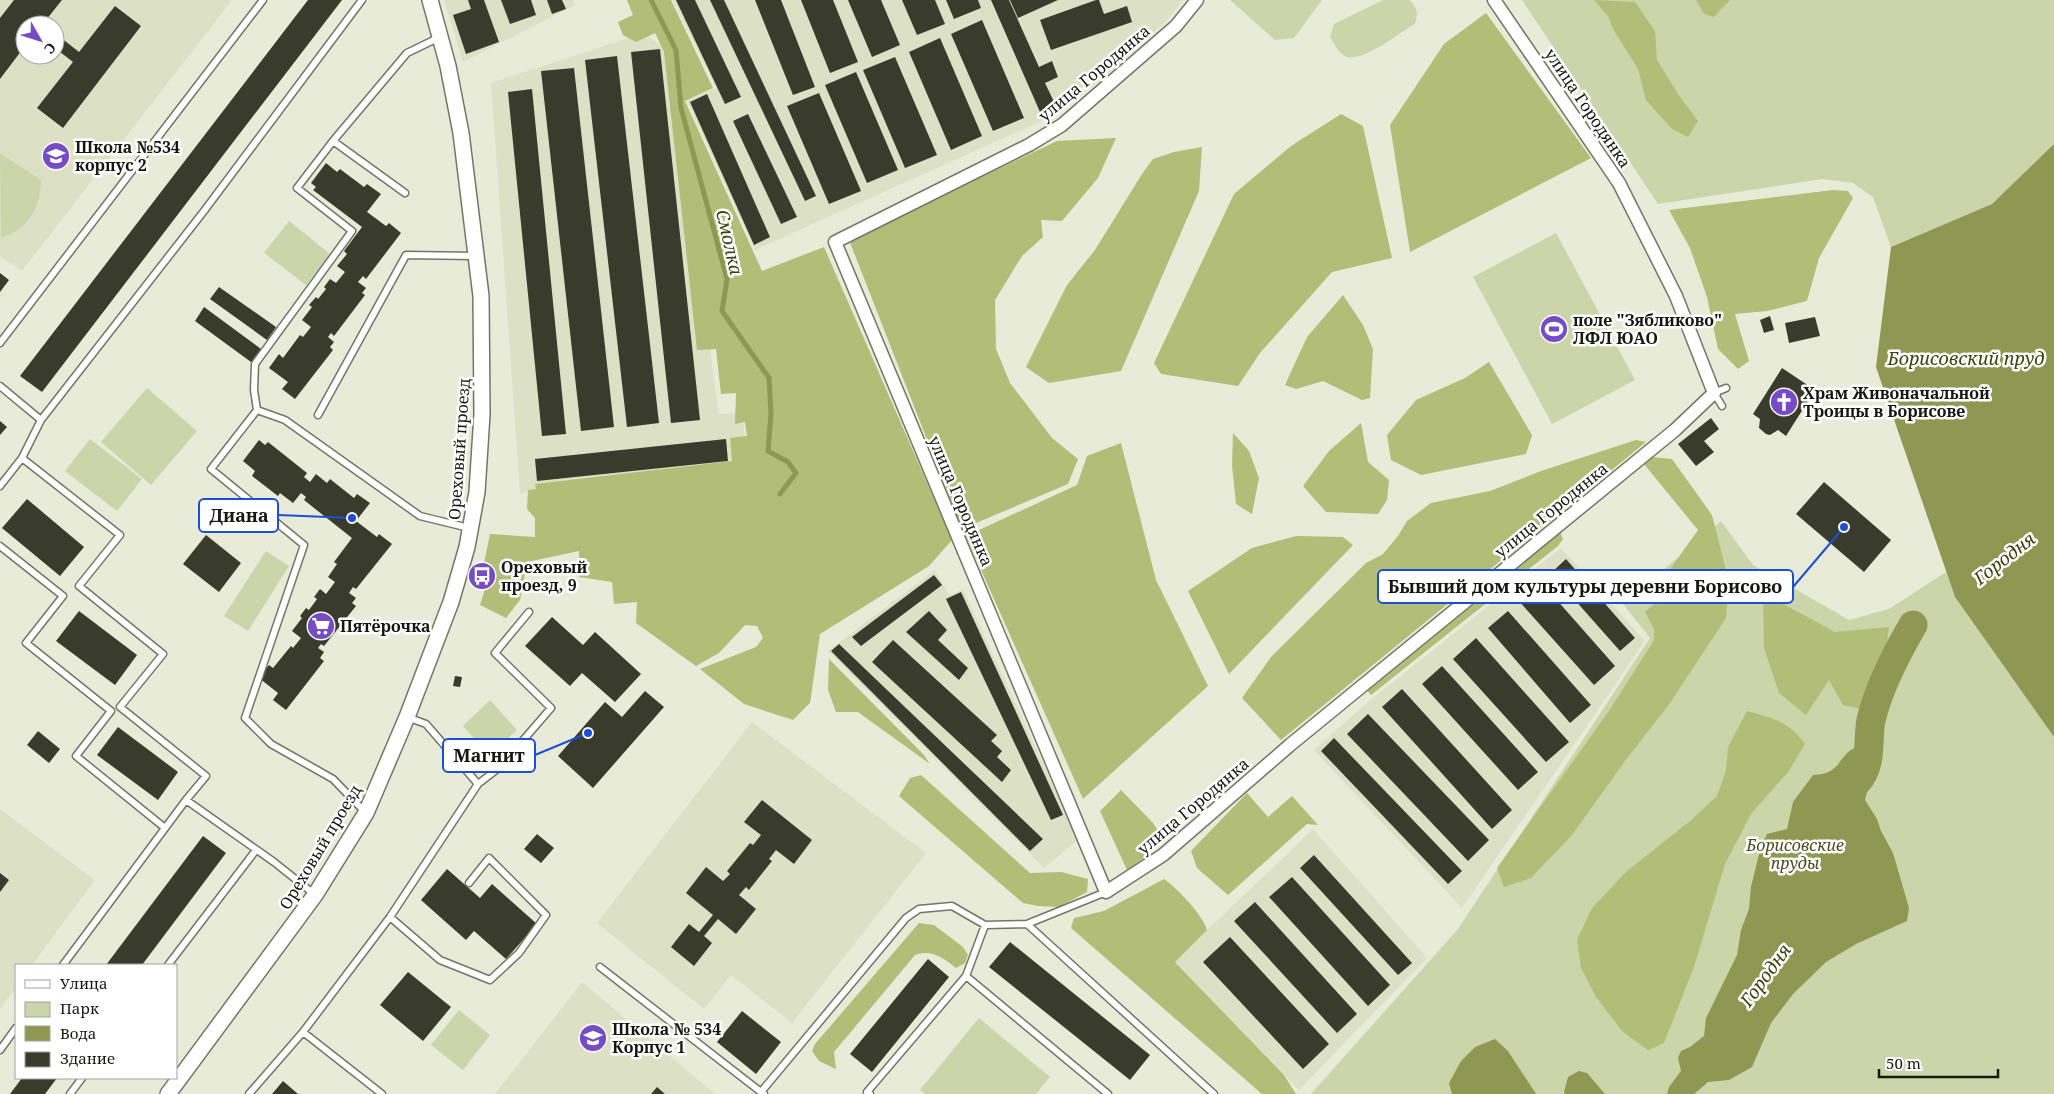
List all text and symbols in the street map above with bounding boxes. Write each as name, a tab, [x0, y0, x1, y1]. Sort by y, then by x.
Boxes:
north arrow	[15, 15, 65, 65]
street label: улица Городянка	[1033, 20, 1155, 126]
text: С	[40, 39, 61, 58]
street label: улица Городянка	[1540, 44, 1636, 172]
place label: Школа №534 корпус 2	[75, 136, 180, 176]
school or university icon: Школа №534 корпус 2	[41, 141, 71, 171]
water label: Смолка	[711, 207, 749, 277]
place label: поле "Зябликово" ЛФЛ ЮАО	[1573, 309, 1722, 349]
sports icon: поле "Зябликово" ЛФЛ ЮАО	[1539, 314, 1569, 344]
water label: Борисовский пруд	[1886, 346, 2045, 370]
street label: Ореховый проезд	[443, 377, 475, 521]
place label: Храм Живоначальной Троицы в Борисове	[1803, 382, 1990, 422]
church icon: Храм Живоначальной Троицы в Борисове	[1769, 387, 1799, 417]
street label: улица Городянка	[924, 432, 998, 570]
street label: улица Городянка	[1490, 458, 1612, 562]
callout: Диана	[199, 499, 278, 532]
text: Диана	[209, 503, 269, 527]
water label: Городня	[1967, 526, 2040, 590]
place label: Ореховый проезд, 9	[501, 556, 587, 596]
bus stop icon: Ореховый проезд, 9	[467, 561, 497, 591]
callout: Бывший дом культуры деревни Борисово	[1378, 570, 1793, 603]
text: Бывший дом культуры деревни Борисово	[1388, 574, 1782, 598]
supermarket icon: Пятёрочка	[306, 611, 336, 641]
place label: Пятёрочка	[340, 615, 431, 637]
callout: Магнит	[443, 739, 535, 772]
text: Магнит	[453, 743, 525, 767]
street label: улица Городянка	[1132, 753, 1254, 859]
street label: Ореховый проезд	[274, 780, 366, 914]
park label: Борисовские пруды	[1745, 834, 1844, 874]
water label: Городня	[1734, 939, 1796, 1012]
legend	[15, 964, 178, 1079]
text: Улица	[60, 973, 108, 993]
text: Парк	[60, 998, 99, 1018]
place label: Школа № 534 Корпус 1	[612, 1018, 721, 1058]
text: Вода	[60, 1023, 96, 1043]
school or university icon: Школа № 534 Корпус 1	[578, 1023, 608, 1053]
scale bar	[1879, 1046, 1998, 1078]
text: Здание	[60, 1048, 115, 1068]
text: 50 m	[1886, 1053, 1921, 1073]

